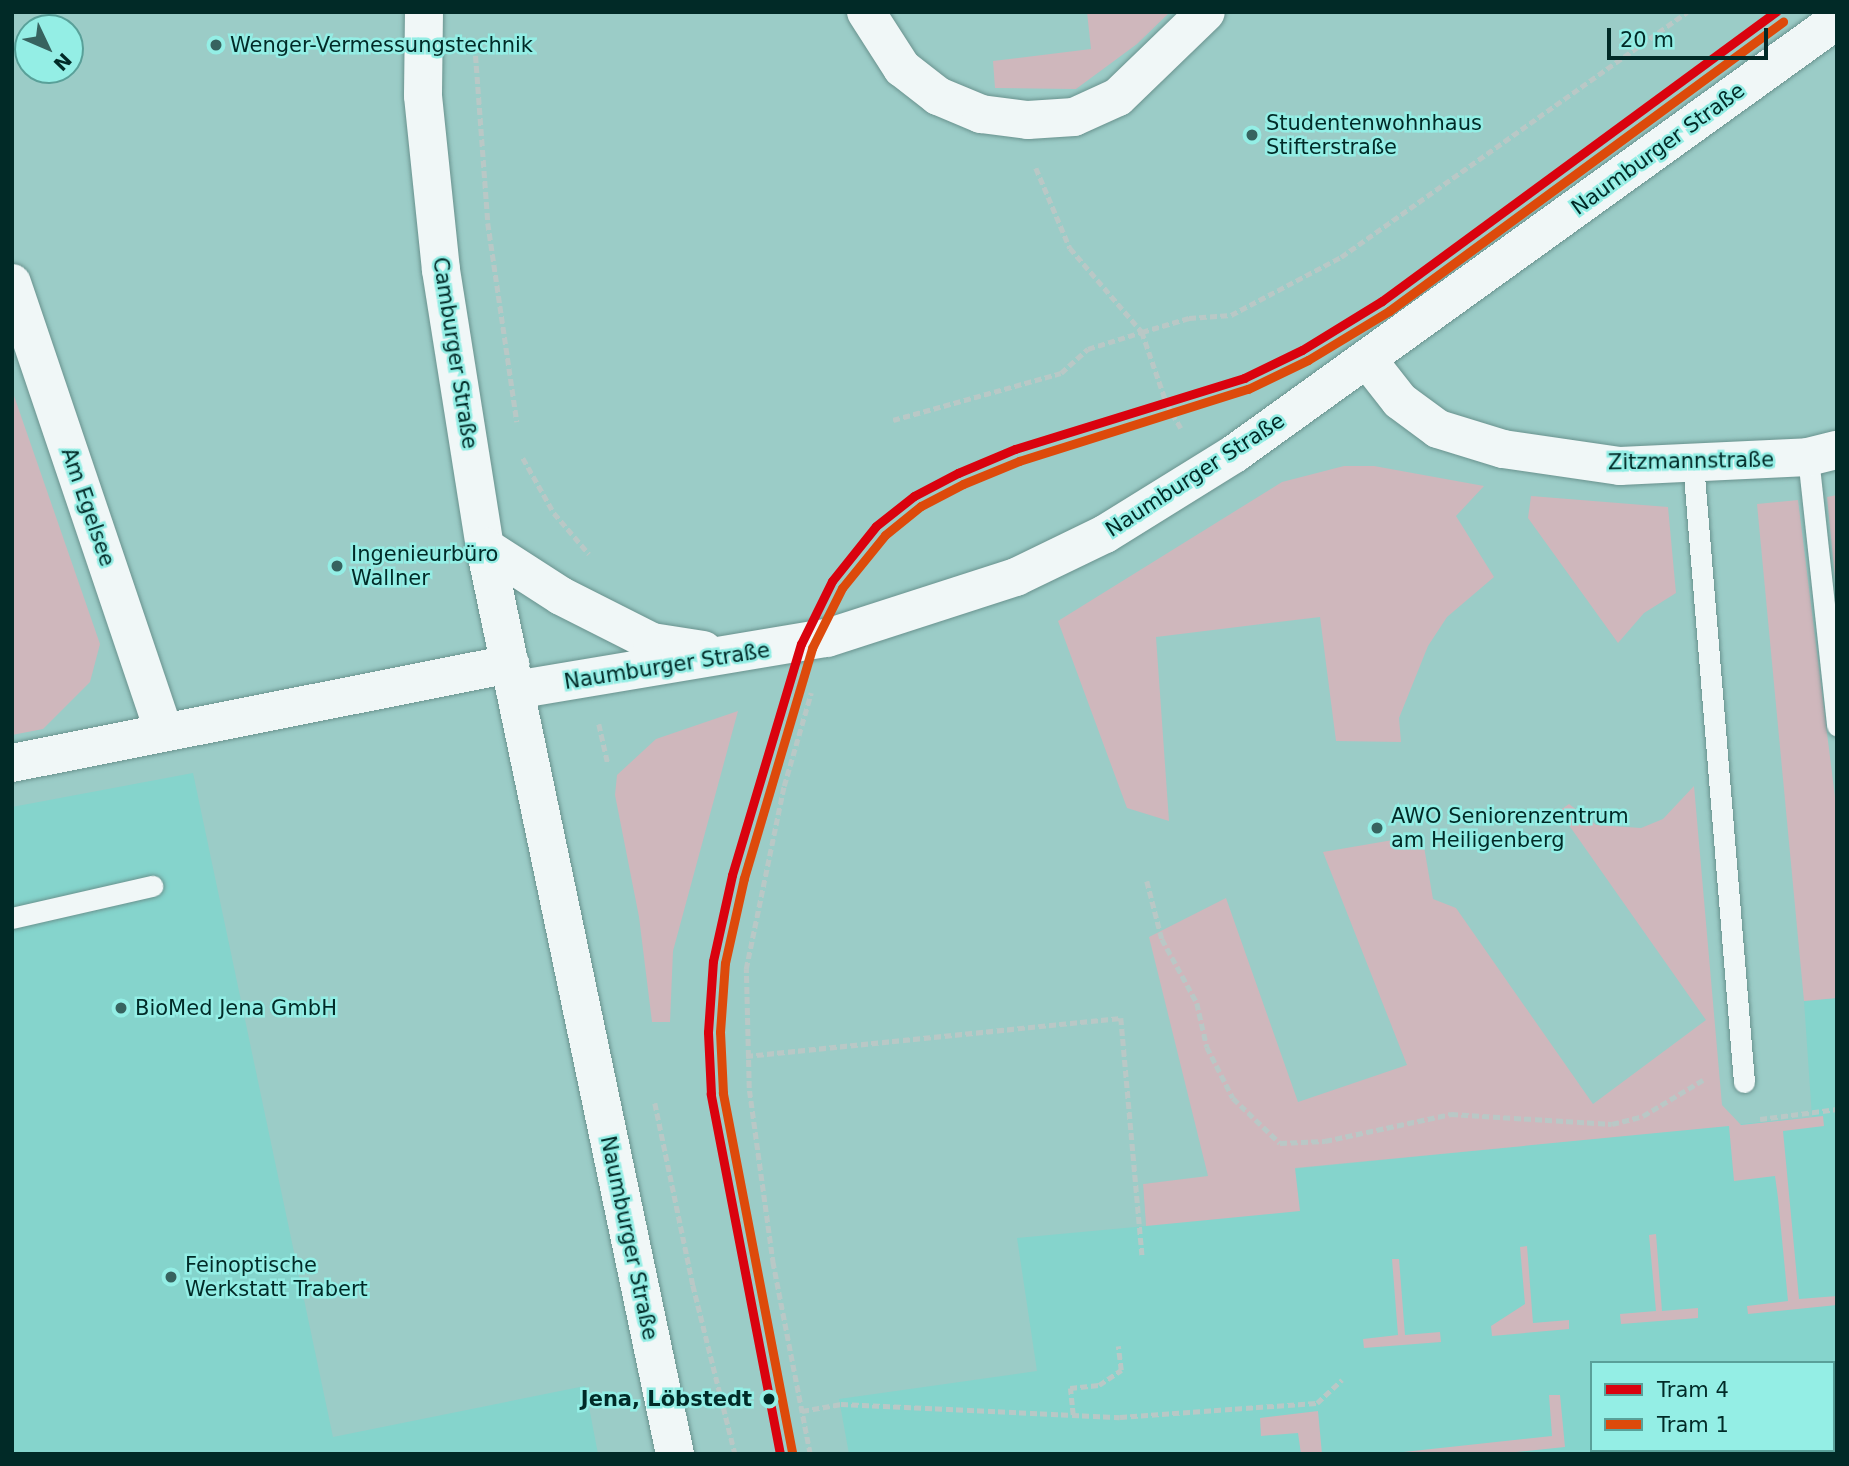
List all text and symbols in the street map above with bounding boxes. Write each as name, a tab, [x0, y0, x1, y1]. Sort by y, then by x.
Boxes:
north arrow	[14, 14, 84, 84]
scale bar	[1611, 14, 1772, 58]
text: 20 m	[1620, 28, 1674, 52]
place label: Wenger-Vermessungstechnik	[230, 32, 533, 58]
marker: Wenger-Vermessungstechnik	[208, 37, 224, 53]
text: N	[49, 49, 76, 76]
street label: Naumburger Straße	[1566, 78, 1750, 220]
place label: Studentenwohnhaus Stifterstraße	[1266, 110, 1482, 160]
marker: Studentenwohnhaus Stifterstraße	[1244, 127, 1260, 143]
street label: Camburger Straße	[427, 255, 483, 451]
street label: Naumburger Straße	[1101, 408, 1289, 542]
street label: Am Egelsee	[56, 444, 120, 570]
street label: Zitzmannstraße	[1608, 447, 1774, 475]
place label: Ingenieurbüro Wallner	[351, 541, 498, 591]
marker: Ingenieurbüro Wallner	[329, 558, 345, 574]
street label: Naumburger Straße	[562, 637, 772, 695]
place label: AWO Seniorenzentrum am Heiligenberg	[1391, 803, 1629, 853]
marker: AWO Seniorenzentrum am Heiligenberg	[1369, 820, 1385, 836]
place label: BioMed Jena GmbH	[135, 995, 337, 1021]
marker: BioMed Jena GmbH	[113, 1000, 129, 1016]
street label: Naumburger Straße	[595, 1134, 663, 1342]
place label: Feinoptische Werkstatt Trabert	[185, 1252, 368, 1302]
marker: Feinoptische Werkstatt Trabert	[163, 1269, 179, 1285]
legend	[1590, 1361, 1835, 1452]
text: Tram 4	[1657, 1378, 1729, 1402]
place label: Jena, Löbstedt	[581, 1386, 752, 1412]
marker: Jena, Löbstedt	[758, 1388, 780, 1410]
text: Tram 1	[1657, 1413, 1729, 1437]

